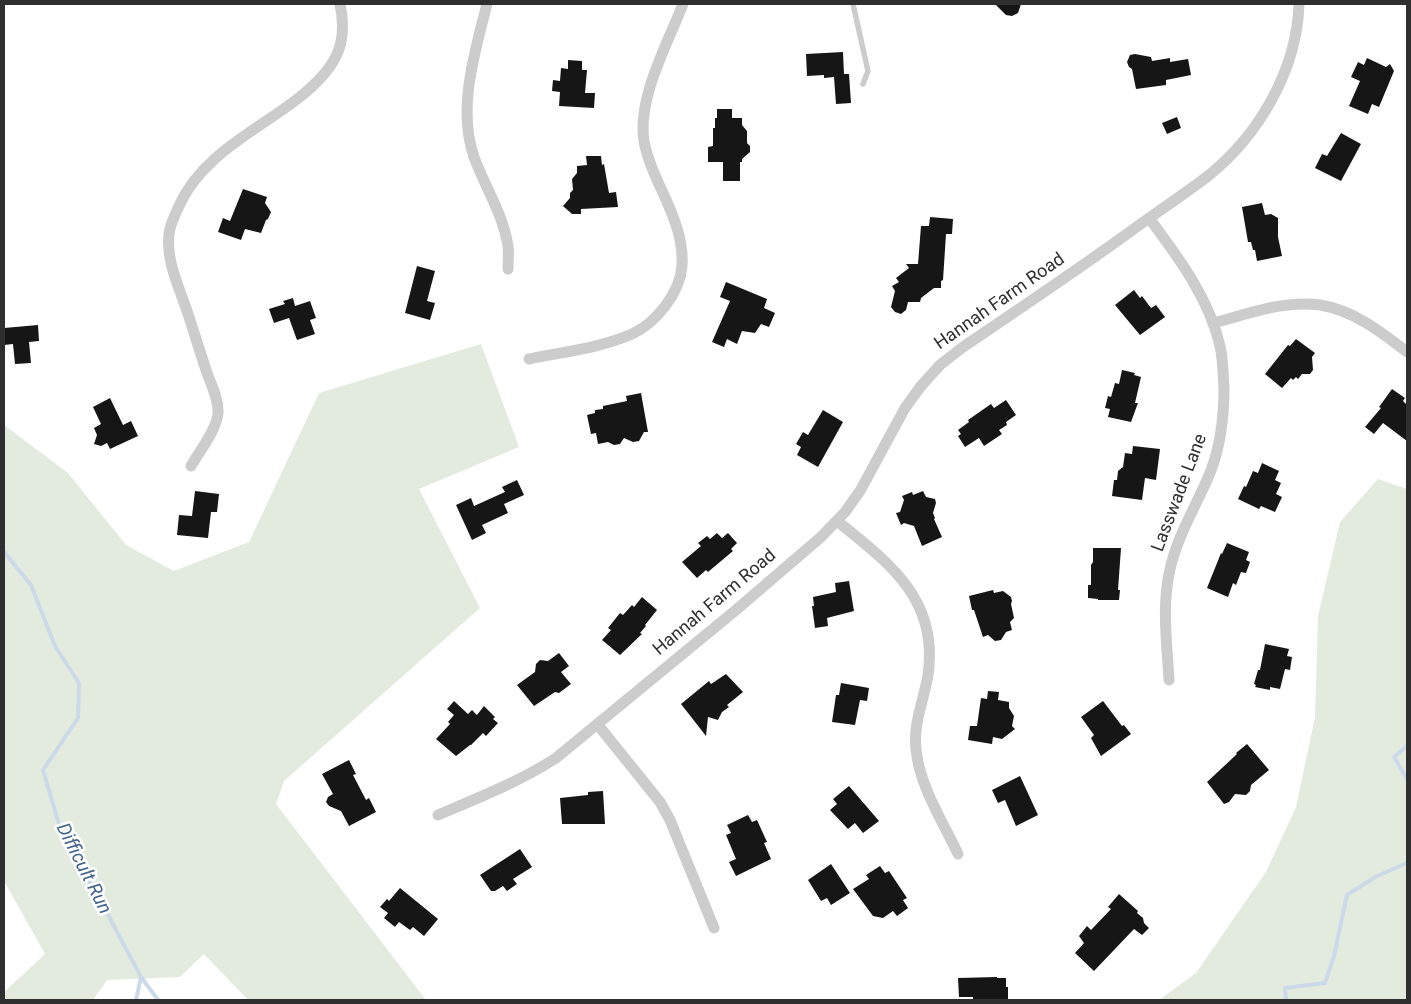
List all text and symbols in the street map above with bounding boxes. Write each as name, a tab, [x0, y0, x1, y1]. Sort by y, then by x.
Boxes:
street label: Hannah Farm Road	[931, 249, 1069, 355]
street label: Lasswade Lane	[1148, 431, 1212, 555]
street label: Hannah Farm Road	[649, 545, 781, 661]
water label: Difficult Run	[50, 820, 116, 918]

